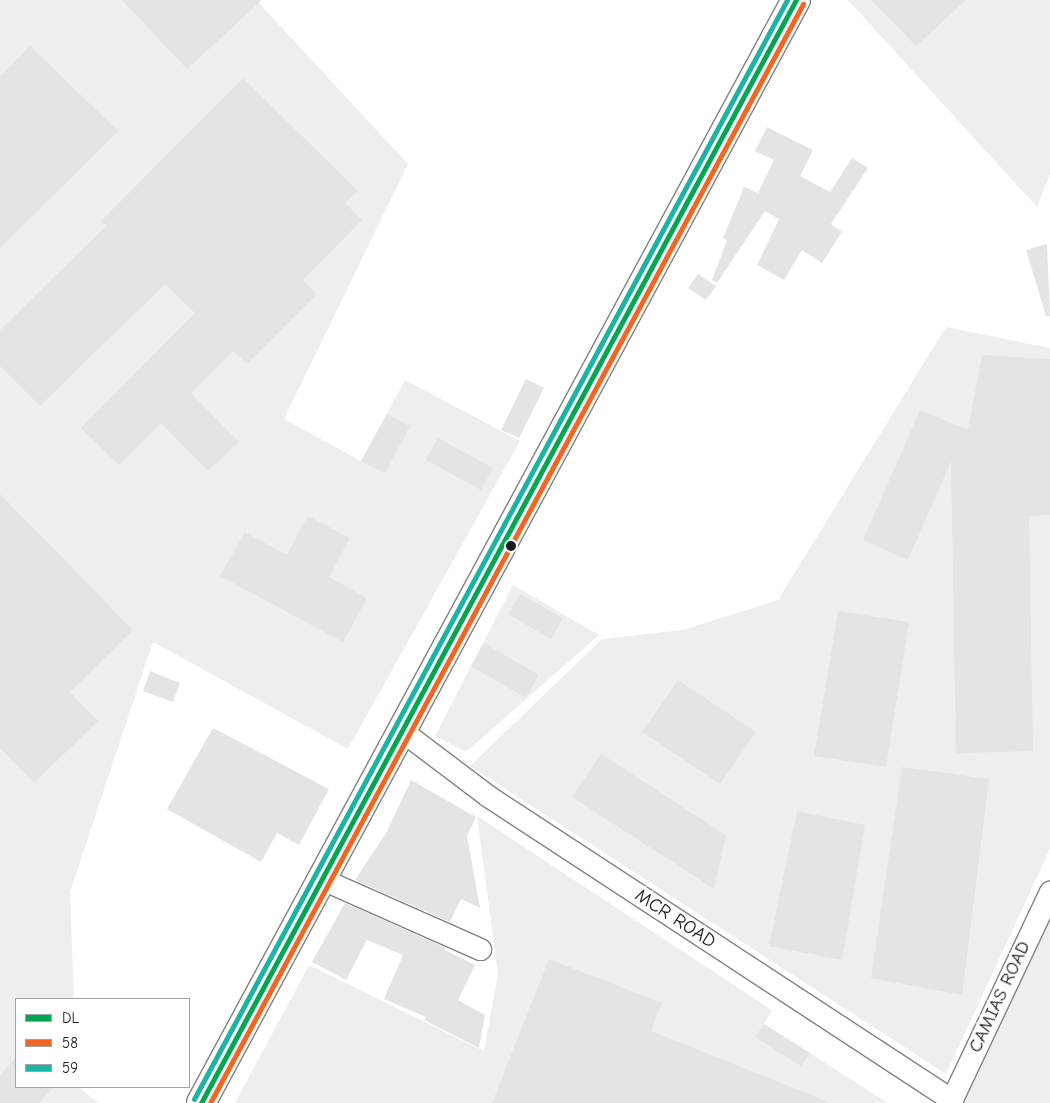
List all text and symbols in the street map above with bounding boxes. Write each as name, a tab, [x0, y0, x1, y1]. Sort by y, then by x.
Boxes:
unlabelled marker	[506, 541, 516, 551]
street label: MCR ROAD	[630, 884, 720, 954]
street label: CAMIAS ROAD	[964, 938, 1036, 1056]
legend	[15, 998, 190, 1088]
text: DL	[62, 1009, 79, 1027]
text: 58	[62, 1034, 78, 1052]
text: 59	[62, 1059, 78, 1077]

